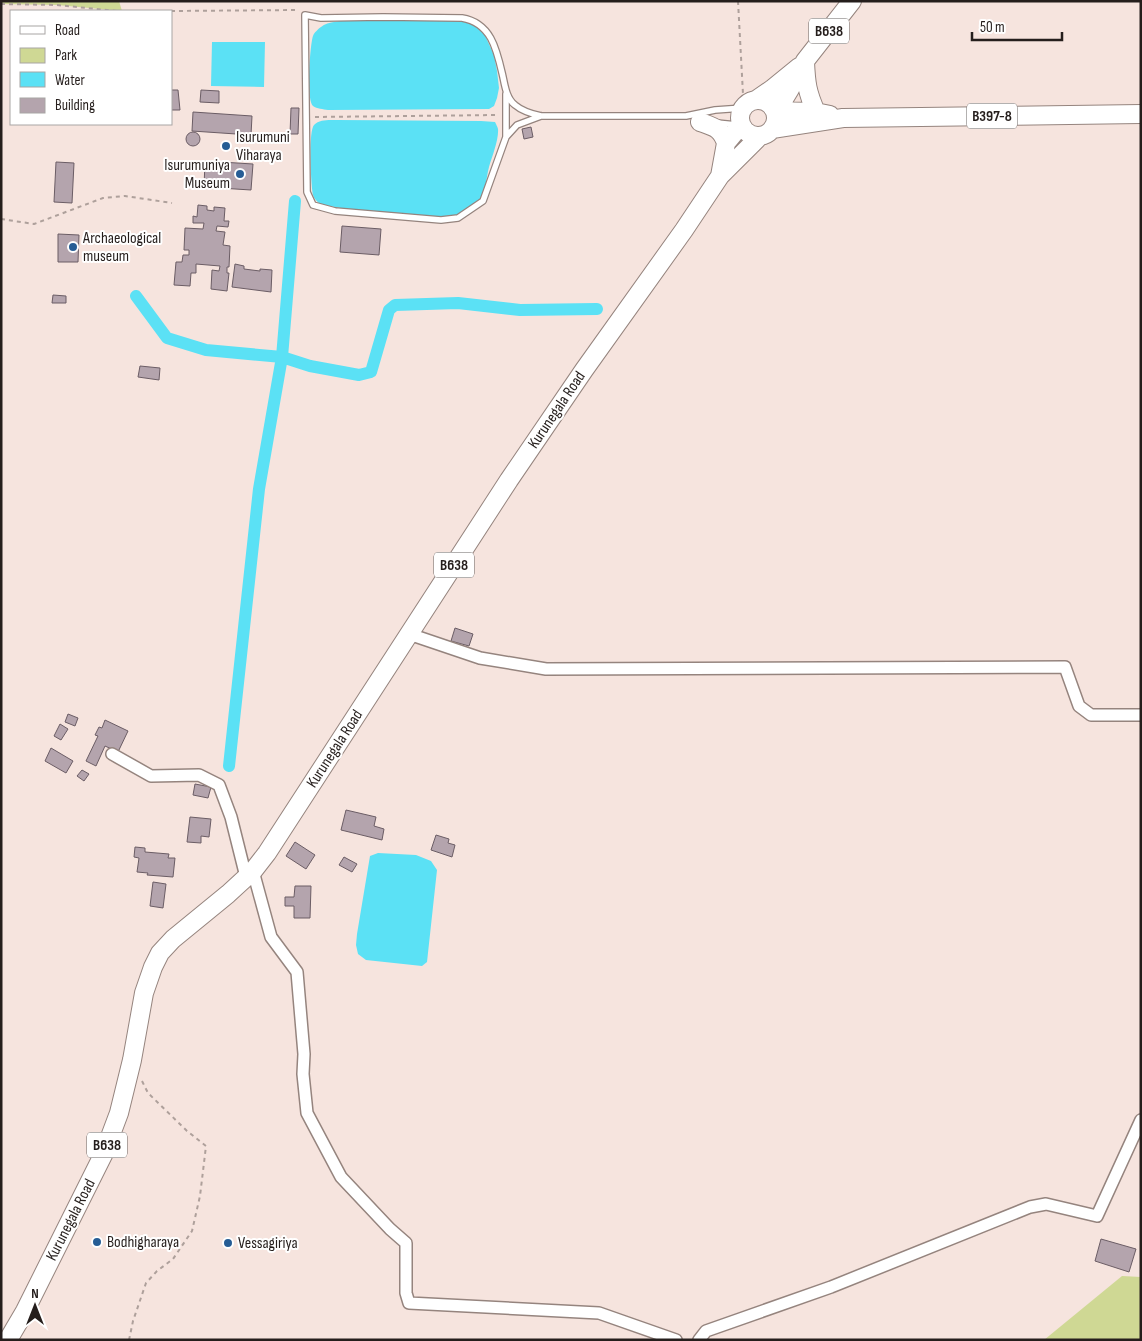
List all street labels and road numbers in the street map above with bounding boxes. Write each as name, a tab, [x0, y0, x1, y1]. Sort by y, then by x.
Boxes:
road number: B638	[809, 18, 849, 44]
road number: B397-8	[967, 104, 1017, 128]
street label: Kurunegala Road	[524, 368, 590, 452]
road number: B638	[434, 552, 474, 578]
street label: Kurunegala Road	[303, 707, 367, 791]
road number: B638	[87, 1132, 127, 1158]
street label: Kurunegala Road	[42, 1176, 100, 1264]

